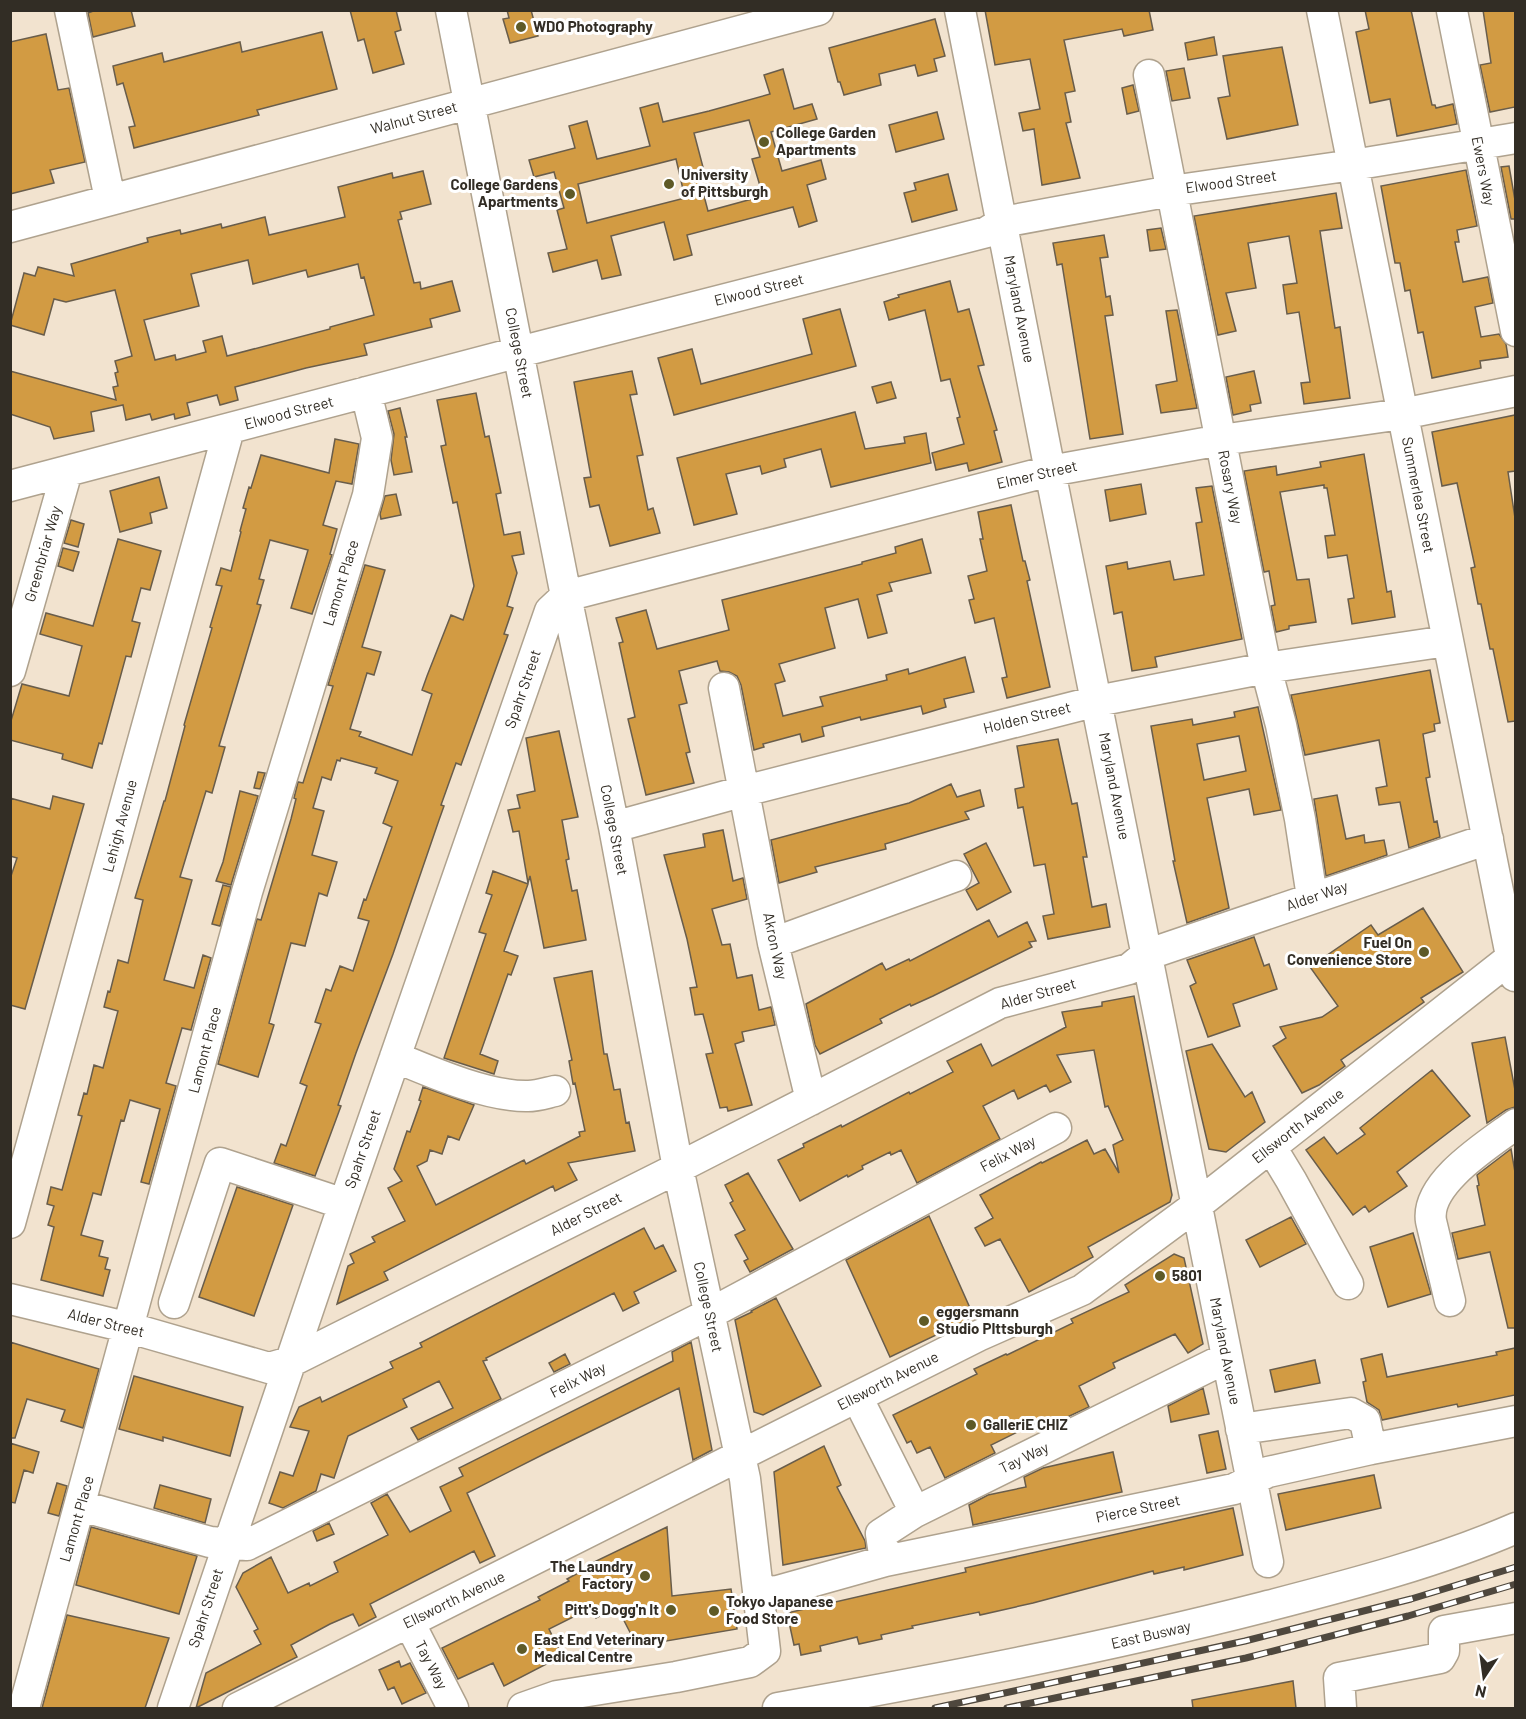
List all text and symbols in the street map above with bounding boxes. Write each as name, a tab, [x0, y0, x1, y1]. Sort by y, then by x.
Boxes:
place label: WDO Photography	[533, 17, 653, 35]
marker: WDO Photography	[514, 20, 528, 34]
street label: Walnut Street	[368, 97, 459, 137]
place label: College Garden Apartments	[776, 123, 876, 158]
marker: College Garden Apartments	[757, 135, 771, 149]
street label: Ewers Way	[1468, 135, 1500, 207]
place label: University of Pittsburgh	[681, 165, 768, 200]
street label: Elwood Street	[1184, 166, 1277, 196]
place label: College Gardens Apartments	[450, 175, 558, 210]
marker: University of Pittsburgh	[662, 177, 676, 191]
marker: College Gardens Apartments	[563, 187, 577, 201]
street label: Maryland Avenue	[1001, 254, 1039, 364]
street label: Elwood Street	[712, 269, 805, 309]
street label: College Street	[502, 306, 538, 400]
street label: Elwood Street	[242, 391, 335, 433]
street label: Summerlea Street	[1399, 435, 1439, 554]
street label: Rosary Way	[1215, 448, 1247, 525]
street label: Elmer Street	[995, 456, 1079, 492]
street label: Greenbriar Way	[20, 503, 64, 604]
street label: Lamont Place	[318, 538, 362, 628]
street label: Spahr Street	[500, 647, 544, 730]
street label: Holden Street	[981, 697, 1072, 737]
street label: Maryland Avenue	[1096, 731, 1134, 841]
street label: Lehigh Avenue	[98, 777, 140, 874]
street label: College Street	[597, 783, 633, 877]
street label: Alder Way	[1283, 876, 1350, 914]
street label: Akron Way	[760, 911, 792, 981]
place label: Fuel On Convenience Store	[1287, 933, 1412, 968]
marker: Fuel On Convenience Store	[1417, 945, 1431, 959]
street label: Alder Street	[998, 974, 1078, 1012]
street label: Lamont Place	[184, 1004, 224, 1095]
street label: Ellsworth Avenue	[1248, 1084, 1347, 1167]
street label: Spahr Street	[340, 1107, 384, 1190]
street label: Felix Way	[977, 1131, 1038, 1175]
street label: Alder Street	[547, 1187, 624, 1239]
street label: College Street	[691, 1260, 727, 1354]
place label: 5801	[1172, 1266, 1202, 1284]
marker: 5801	[1153, 1269, 1167, 1283]
street label: Maryland Avenue	[1207, 1296, 1245, 1406]
place label: eggersmann Studio PIttsburgh	[936, 1302, 1053, 1337]
street label: Alder Street	[66, 1304, 146, 1340]
marker: eggersmann Studio PIttsburgh	[917, 1314, 931, 1328]
street label: Ellsworth Avenue	[834, 1347, 941, 1413]
street label: Felix Way	[547, 1357, 609, 1401]
place label: GalleriE CHIZ	[983, 1415, 1068, 1433]
marker: GalleriE CHIZ	[964, 1418, 978, 1432]
street label: Tay Way	[996, 1437, 1051, 1477]
street label: Lamont Place	[55, 1473, 97, 1564]
street label: Pierce Street	[1094, 1490, 1182, 1526]
place label: The Laundry Factory	[550, 1557, 633, 1592]
street label: Spahr Street	[184, 1566, 226, 1650]
street label: Ellsworth Avenue	[400, 1567, 508, 1632]
marker: The Laundry Factory	[638, 1569, 652, 1583]
place label: Tokyo Japanese Food Store	[726, 1592, 833, 1627]
place label: Pitt's Dogg'n It	[565, 1600, 659, 1618]
marker: Pitt's Dogg'n It	[664, 1603, 678, 1617]
marker: Tokyo Japanese Food Store	[707, 1604, 721, 1618]
street label: East Busway	[1109, 1616, 1193, 1652]
place label: East End Veterinary Medical Centre	[534, 1630, 665, 1665]
street label: Tay Way	[412, 1637, 452, 1692]
marker: East End Veterinary Medical Centre	[515, 1642, 529, 1656]
north arrow	[1454, 1647, 1514, 1707]
text: N	[1473, 1682, 1488, 1703]

